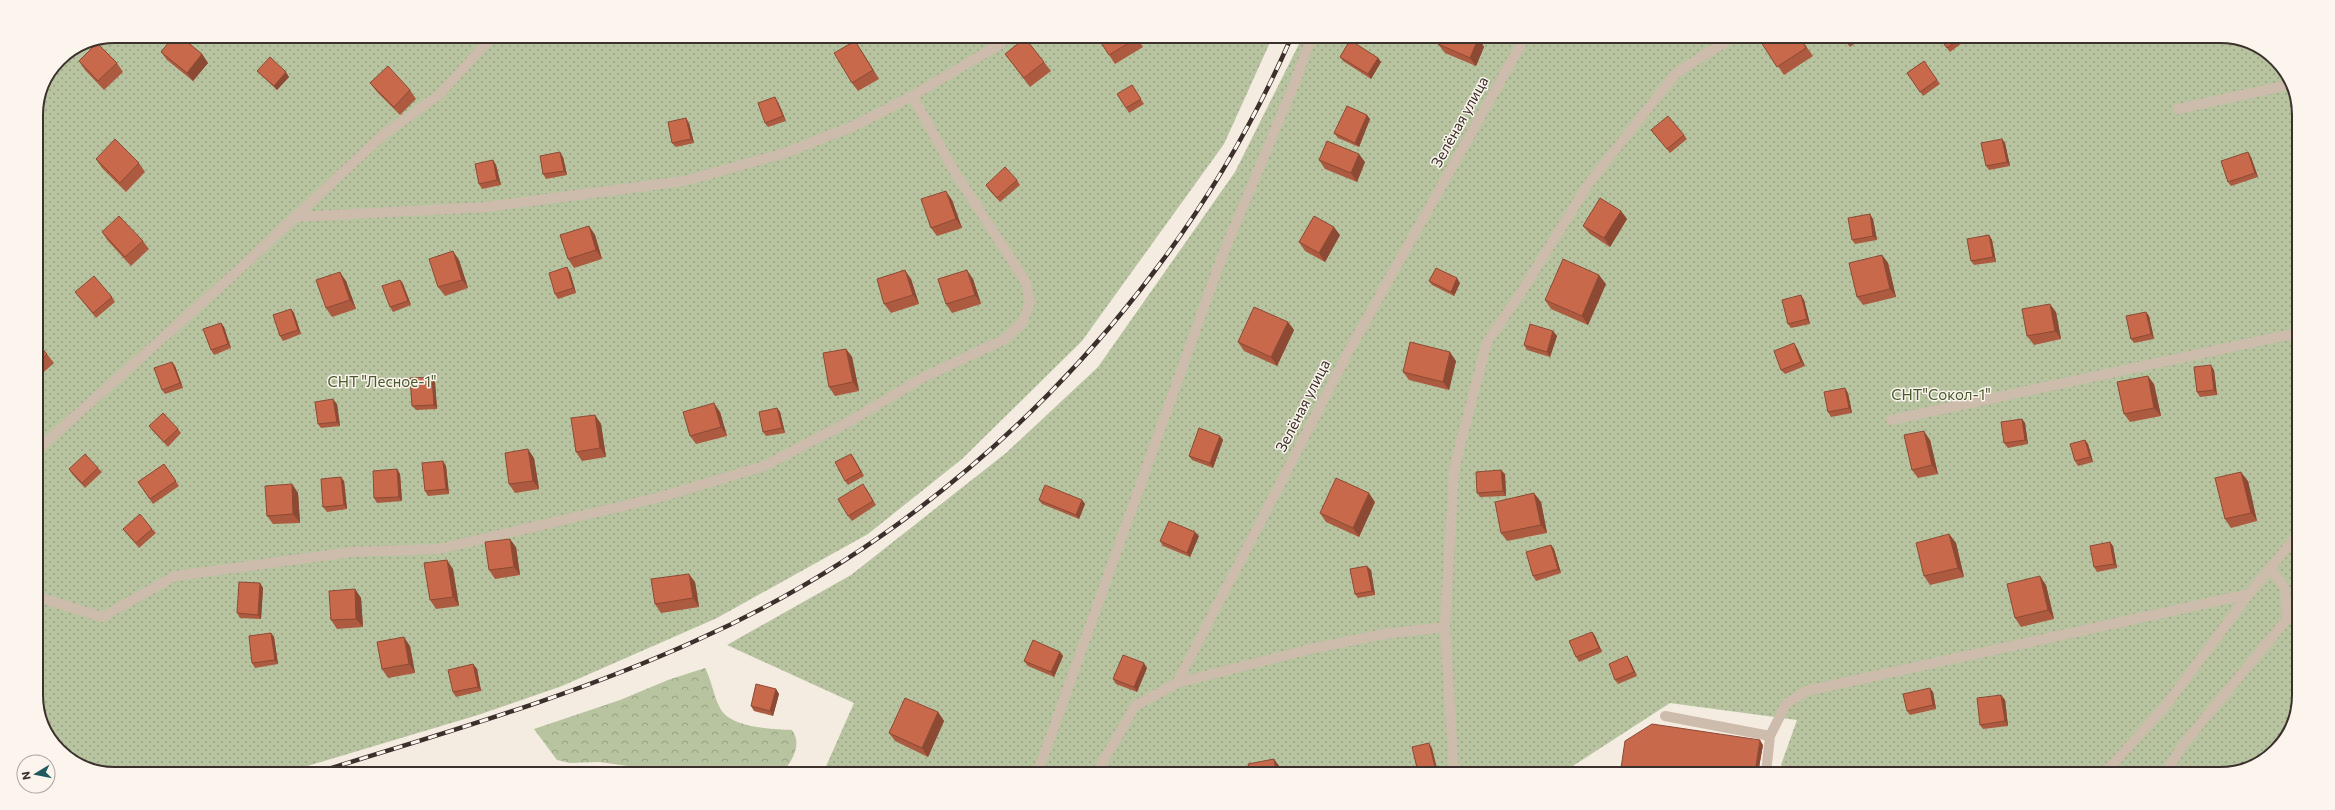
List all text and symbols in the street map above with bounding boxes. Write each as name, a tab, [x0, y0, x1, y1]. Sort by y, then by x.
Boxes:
street label: Зелёная улица	[1427, 73, 1492, 170]
street label: Зелёная улица	[1271, 356, 1333, 455]
park label: СНТ "Лесное-1"	[327, 372, 437, 390]
park label: СНТ"Сокол-1"	[1891, 385, 1991, 403]
north arrow	[16, 754, 56, 794]
text: N	[19, 771, 33, 781]

